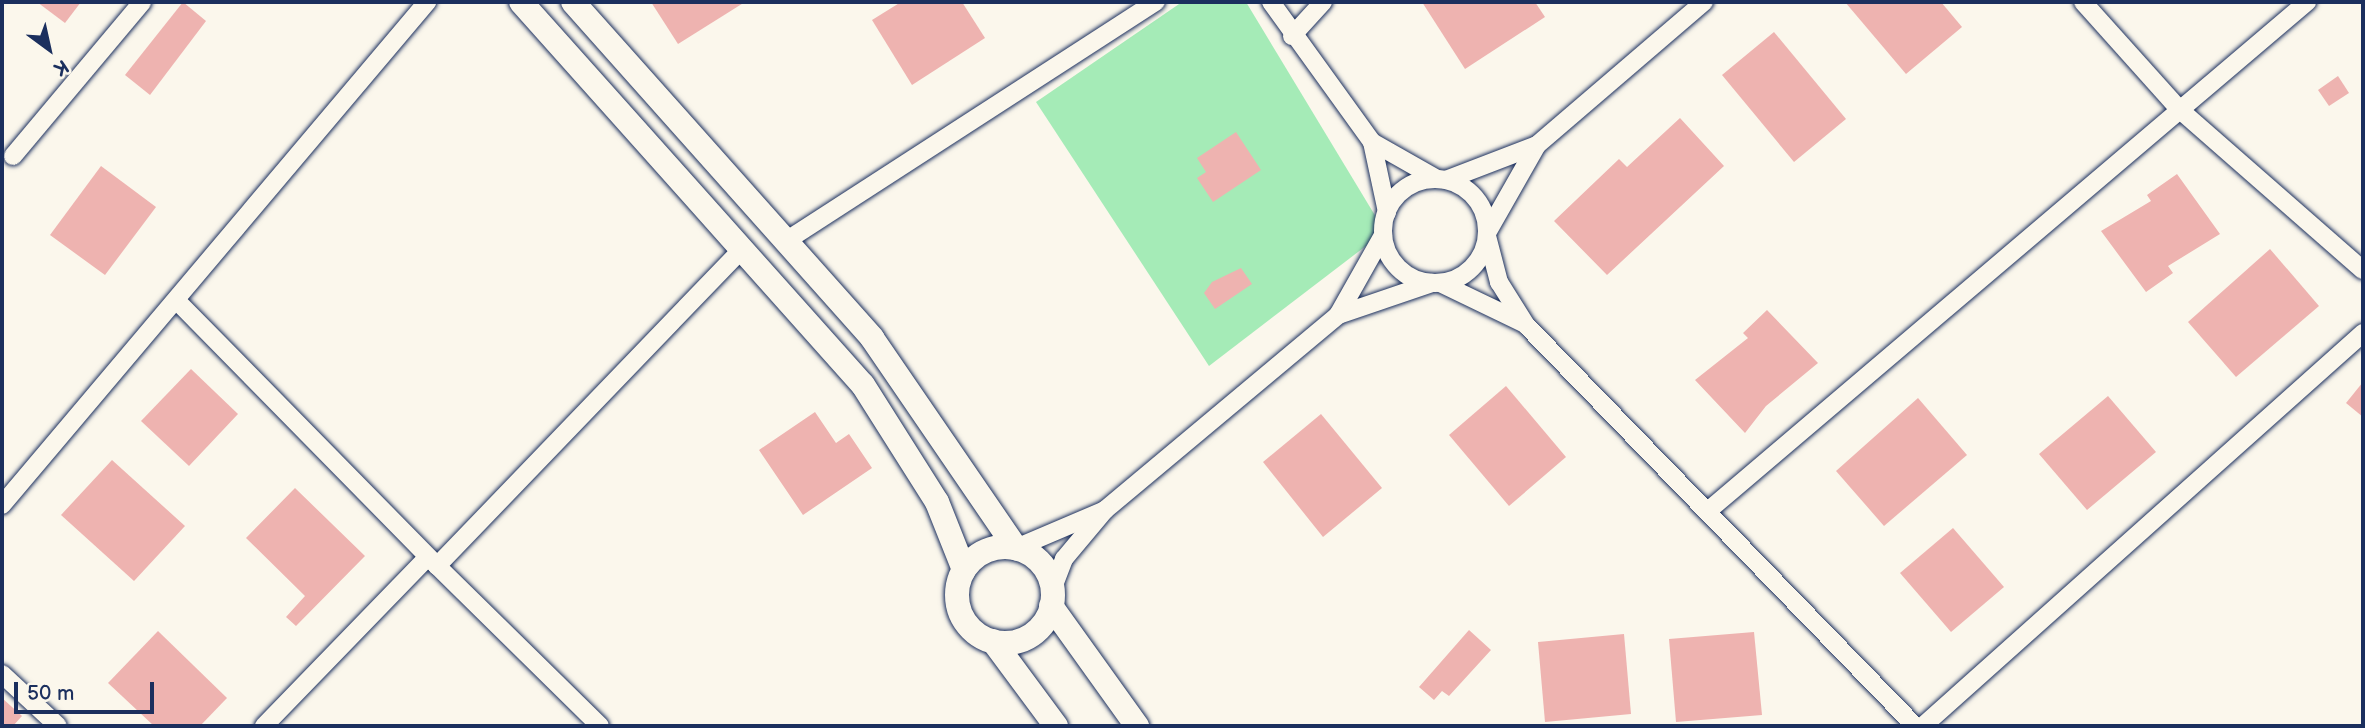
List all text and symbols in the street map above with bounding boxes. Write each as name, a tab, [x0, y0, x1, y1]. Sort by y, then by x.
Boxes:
north arrow	[14, 14, 84, 84]
text: K	[49, 54, 72, 80]
scale bar	[18, 668, 158, 712]
text: 50 m	[27, 681, 74, 706]

